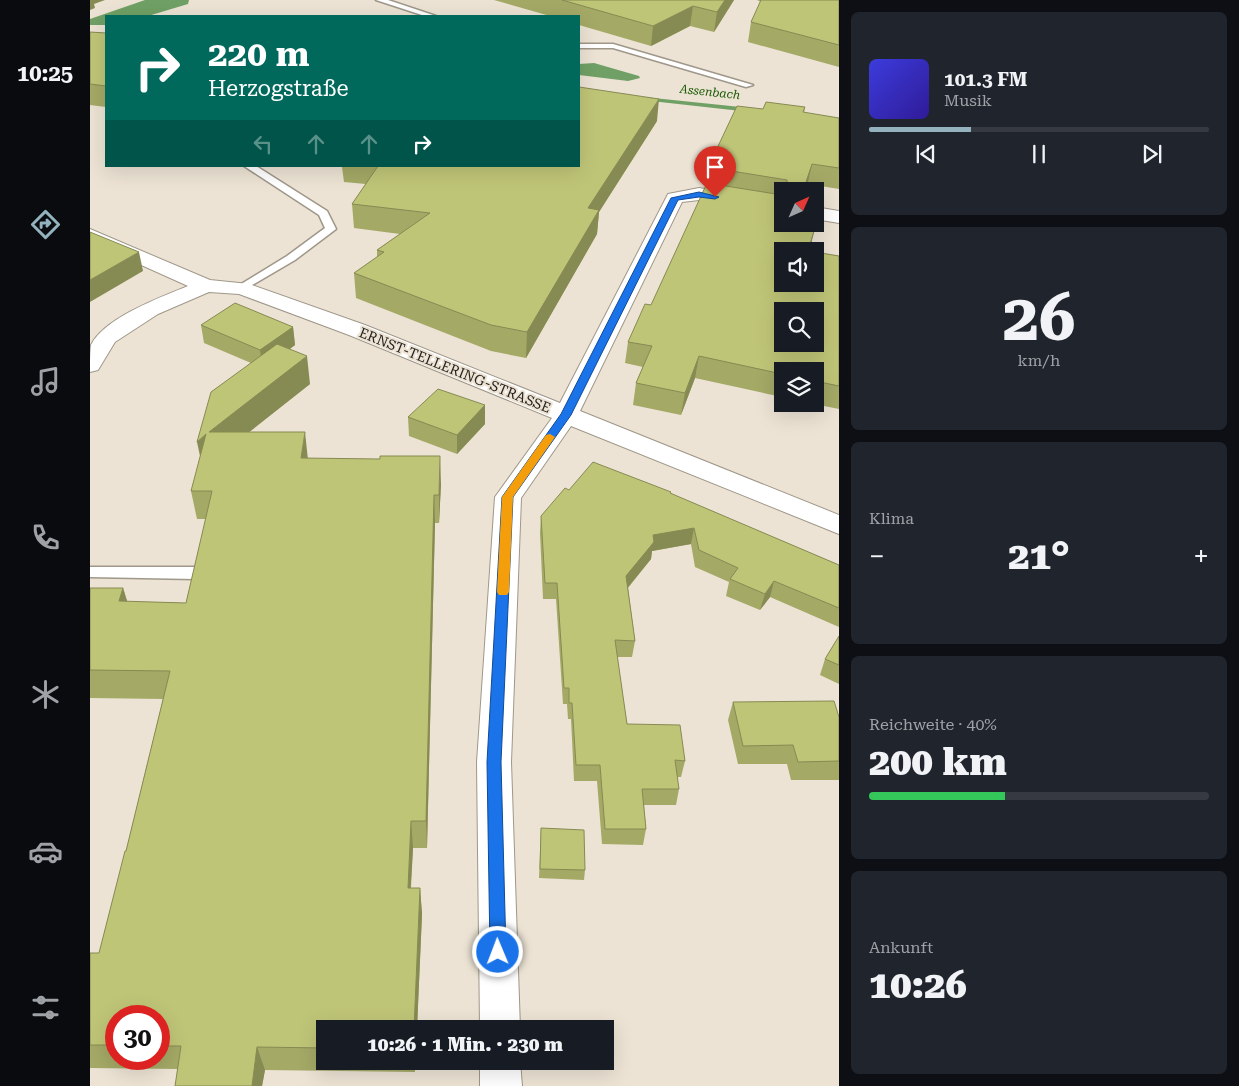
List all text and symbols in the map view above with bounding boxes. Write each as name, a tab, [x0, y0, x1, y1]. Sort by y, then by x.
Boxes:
text: 220 m	[208, 34, 309, 75]
icon: right	[125, 35, 190, 100]
text: 10:25	[17, 61, 73, 86]
text: 101.3 FM	[944, 68, 1027, 91]
text: Herzogstraße	[208, 76, 349, 101]
water label: Assenbach	[678, 82, 741, 102]
text: Musik	[944, 91, 992, 110]
icon: left	[249, 130, 277, 158]
icon: ahead	[302, 130, 330, 158]
icon: ahead	[355, 130, 383, 158]
icon: right	[408, 130, 436, 158]
icon: previous	[912, 140, 940, 168]
icon: pause	[1025, 140, 1053, 168]
icon: next	[1138, 140, 1166, 168]
pin	[694, 146, 736, 197]
icon: arrive	[701, 153, 729, 181]
north arrow	[774, 182, 824, 232]
map controls	[774, 182, 824, 412]
icon: directions	[28, 207, 63, 242]
button: sound	[774, 242, 824, 292]
text: 26	[1003, 280, 1075, 356]
button: search	[774, 302, 824, 352]
street label: ERNST-TELLERING-STRASSE	[357, 324, 553, 416]
text: km/h	[1018, 351, 1060, 370]
button: layers	[774, 362, 824, 412]
icon: music	[28, 364, 63, 399]
text: Klima	[869, 509, 914, 528]
icon: phone	[28, 520, 63, 555]
text: 21°	[1008, 534, 1070, 578]
text: −	[869, 540, 885, 573]
text: +	[1193, 540, 1209, 573]
icon: climate	[28, 677, 63, 712]
text: Reichweite · 40%	[869, 715, 997, 734]
text: 200 km	[869, 740, 1007, 784]
icon: car	[28, 834, 63, 869]
position arrow	[471, 925, 523, 977]
text: Ankunft	[869, 938, 933, 957]
text: 10:26	[869, 963, 967, 1007]
icon: filters	[28, 990, 63, 1025]
speed limit sign: 30	[105, 1005, 170, 1070]
text: 10:26 · 1 Min. · 230 m	[367, 1033, 563, 1056]

